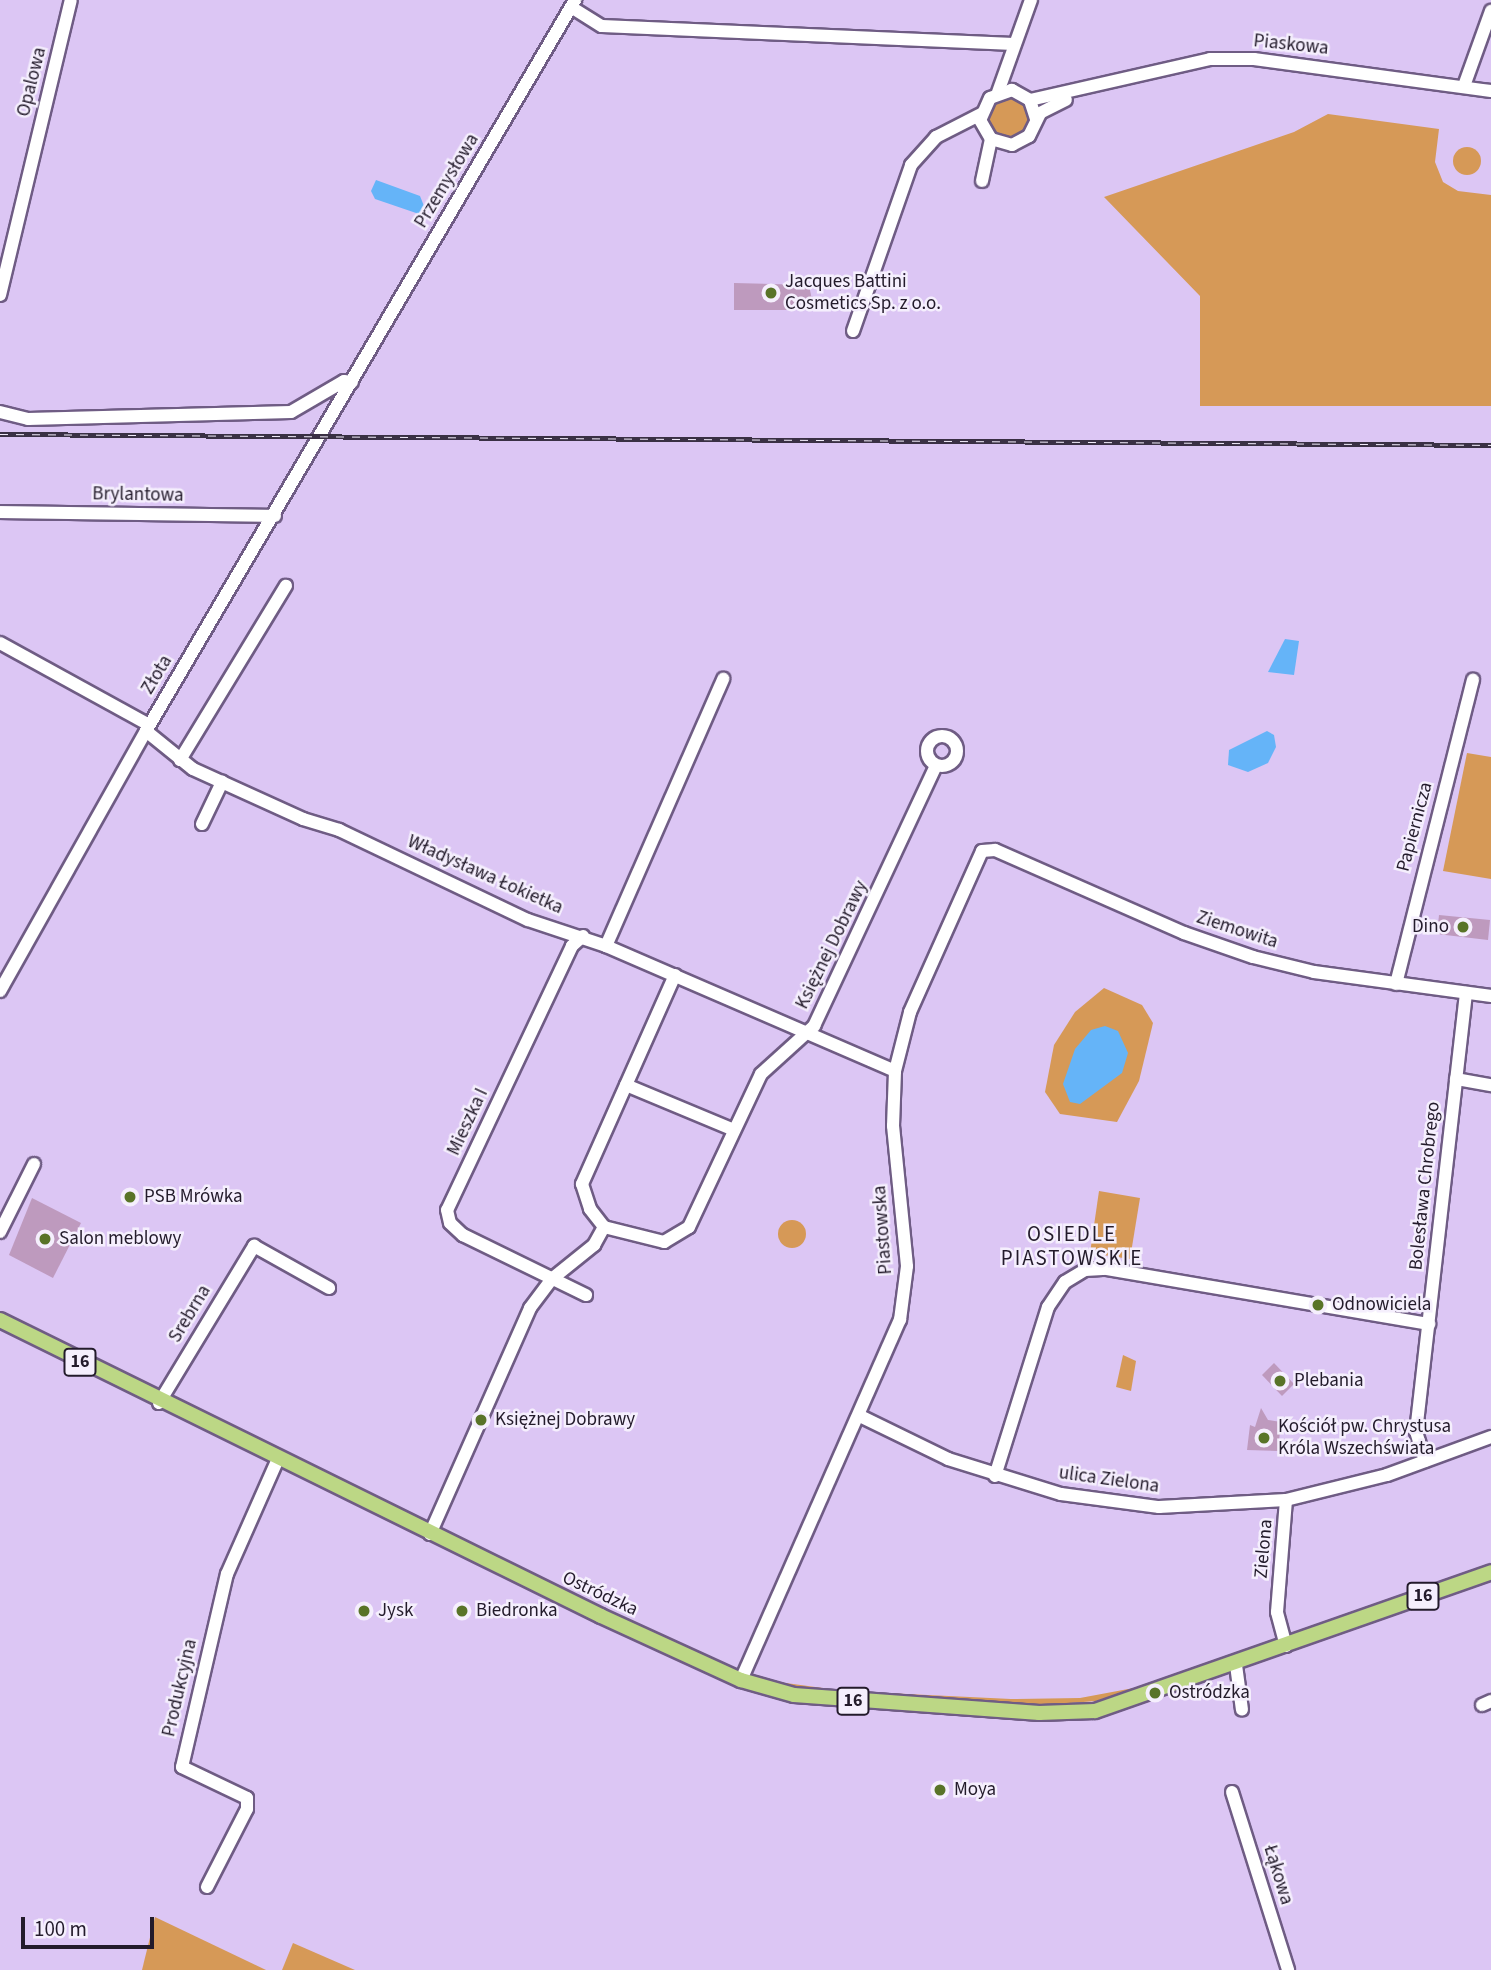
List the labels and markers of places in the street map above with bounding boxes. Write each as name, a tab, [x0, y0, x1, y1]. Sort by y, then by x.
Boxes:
place label: Jacques Battini Cosmetics Sp. z o.o.	[785, 271, 941, 315]
marker: Jacques Battini Cosmetics Sp. z o.o.	[763, 285, 779, 301]
place label: Dino	[1412, 916, 1449, 938]
marker: Dino	[1455, 919, 1471, 935]
place label: PSB Mrówka	[144, 1186, 243, 1208]
marker: PSB Mrówka	[122, 1189, 138, 1205]
place label: Salon meblowy	[59, 1228, 181, 1250]
marker: Salon meblowy	[37, 1231, 53, 1247]
place label: Odnowiciela	[1332, 1294, 1431, 1316]
marker: Odnowiciela	[1310, 1297, 1326, 1313]
place label: Plebania	[1294, 1370, 1363, 1392]
marker: Plebania	[1272, 1373, 1288, 1389]
place label: Księżnej Dobrawy	[495, 1409, 635, 1431]
marker: Księżnej Dobrawy	[473, 1412, 489, 1428]
place label: Kościół pw. Chrystusa Króla Wszechświata	[1278, 1416, 1451, 1460]
marker: Kościół pw. Chrystusa Króla Wszechświata	[1256, 1430, 1272, 1446]
place label: Jysk	[378, 1600, 413, 1622]
place label: Biedronka	[476, 1600, 558, 1622]
marker: Jysk	[356, 1603, 372, 1619]
marker: Biedronka	[454, 1603, 470, 1619]
place label: Ostródzka	[1169, 1682, 1250, 1704]
marker: Ostródzka	[1147, 1685, 1163, 1701]
place label: Moya	[954, 1779, 996, 1801]
marker: Moya	[932, 1782, 948, 1798]

